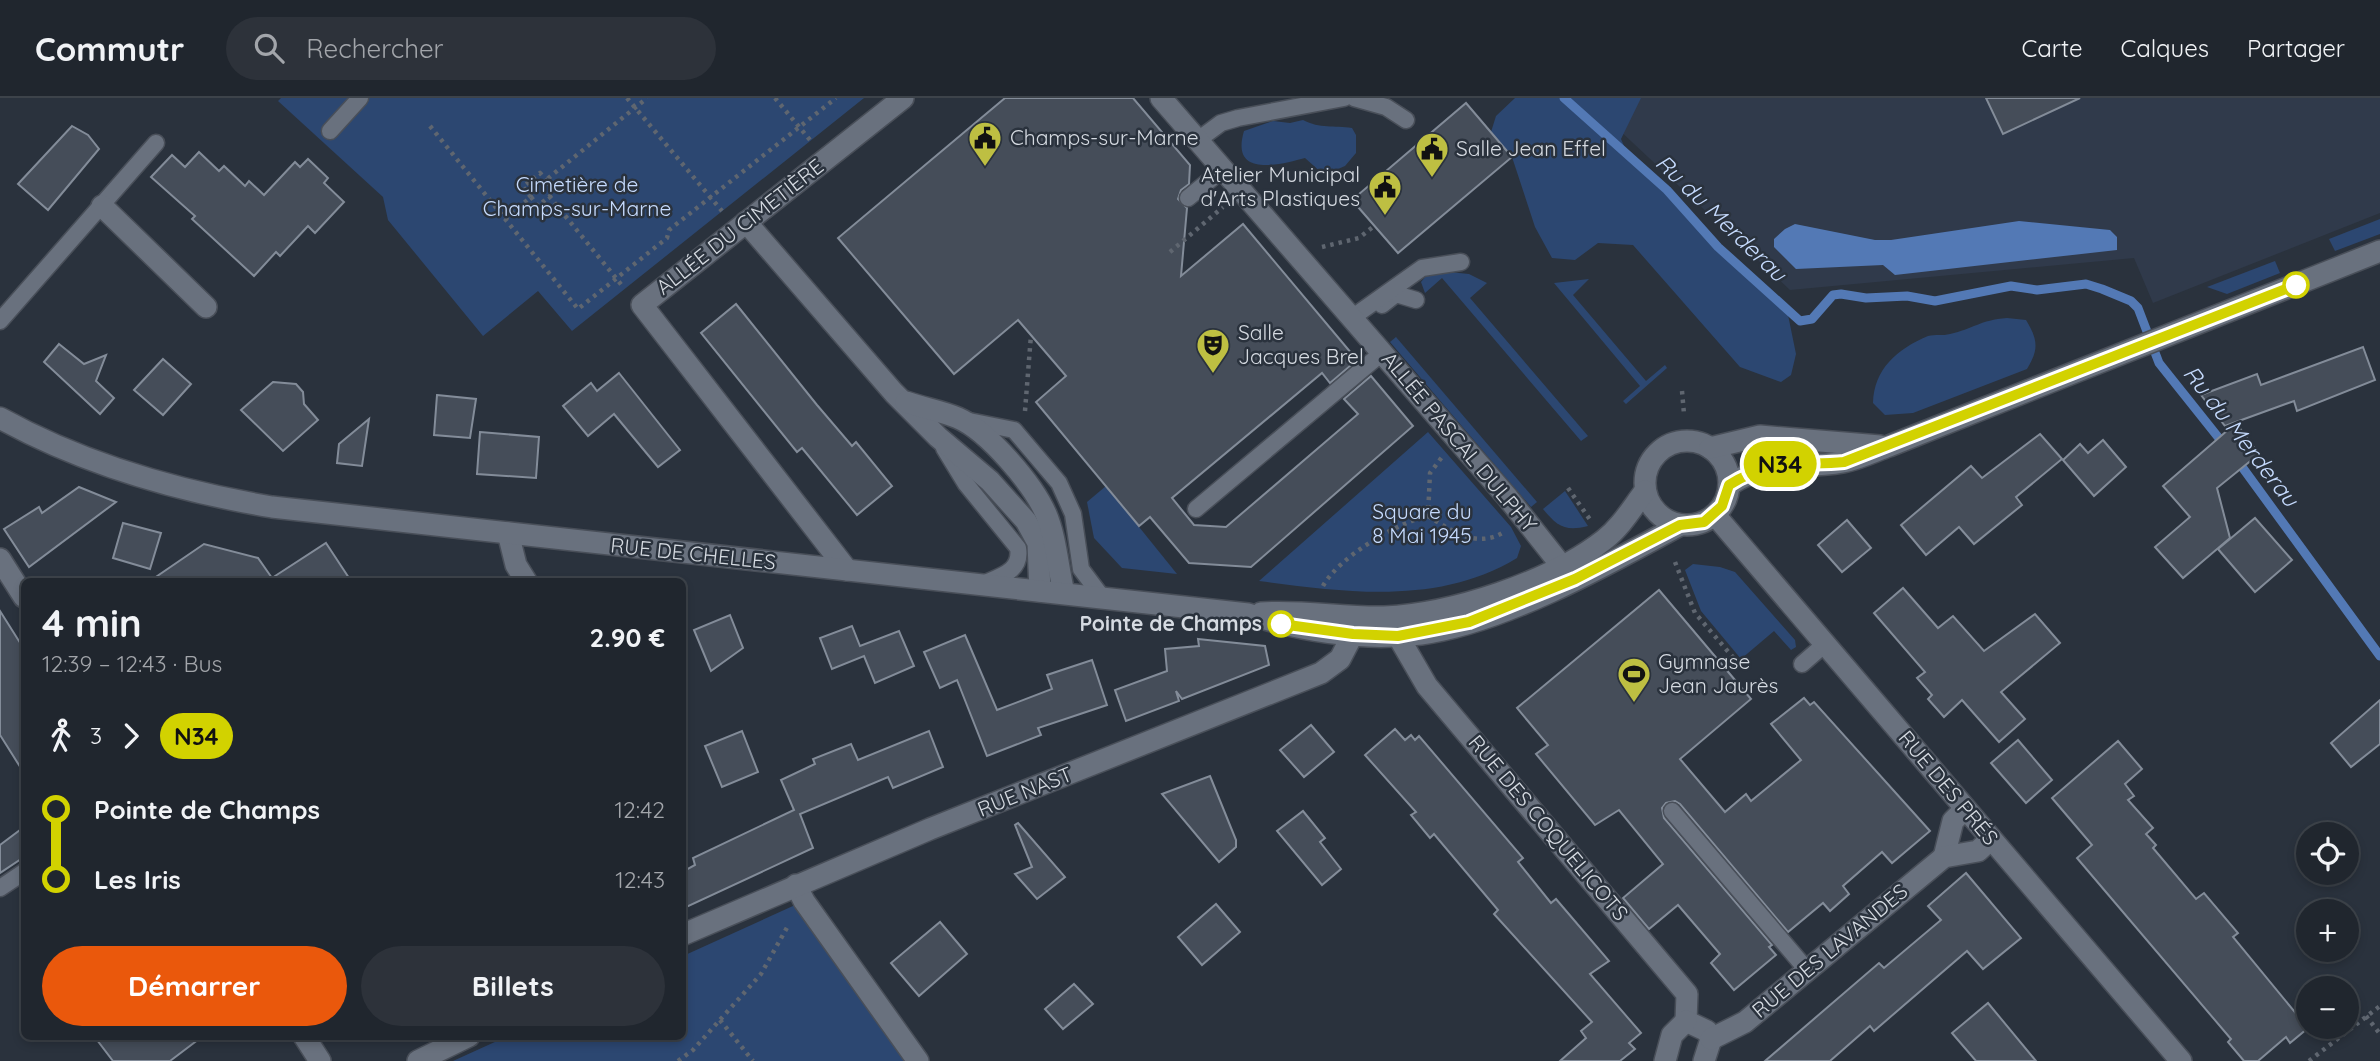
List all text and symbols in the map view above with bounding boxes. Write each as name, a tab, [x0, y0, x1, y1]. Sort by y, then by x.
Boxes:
search box	[226, 17, 716, 80]
text: Commutr	[35, 28, 184, 69]
icon: search	[250, 29, 288, 67]
text: Rechercher	[306, 32, 444, 65]
text: Carte	[2021, 33, 2083, 63]
text: Calques	[2121, 33, 2209, 63]
text: Partager	[2247, 33, 2345, 63]
public building icon: Champs-sur-Marne	[966, 119, 1004, 168]
place label: Champs-sur-Marne	[1010, 124, 1199, 150]
public building icon: Salle Jean Effel	[1413, 130, 1451, 179]
place label: Salle Jean Effel	[1456, 135, 1606, 161]
water label: Ru du Merderau	[1650, 148, 1794, 289]
street label: ALLÉE DU CIMETIÈRE	[650, 153, 828, 300]
place label: Atelier Municipal d'Arts Plastiques	[1201, 161, 1360, 211]
public building icon: Atelier Municipal d'Arts Plastiques	[1366, 168, 1404, 217]
park label: Cimetière de Champs-sur-Marne	[483, 171, 671, 221]
unlabelled marker	[2283, 272, 2309, 298]
place label: Salle Jacques Brel	[1238, 319, 1364, 369]
theatre icon: Salle Jacques Brel	[1194, 326, 1232, 375]
street label: ALLÉE PASCAL DULPHY	[1377, 346, 1543, 537]
water label: Ru du Merderau	[2177, 359, 2307, 513]
line badge: N34	[1740, 441, 1820, 487]
text: N34	[1758, 449, 1802, 479]
park label: Square du 8 Mai 1945	[1372, 498, 1472, 548]
street label: RUE DE CHELLES	[609, 531, 777, 575]
text: 4 min	[42, 599, 142, 647]
place label: Pointe de Champs	[1079, 610, 1262, 636]
marker: Pointe de Champs	[1268, 611, 1294, 637]
text: 2.90 €	[589, 621, 665, 654]
place label: Gymnase Jean Jaurès	[1658, 648, 1778, 698]
text: 12:39 – 12:43 · Bus	[42, 649, 222, 678]
sports icon: Gymnase Jean Jaurès	[1615, 655, 1653, 704]
icon: walk	[42, 717, 80, 755]
icon: forward	[112, 717, 150, 755]
text: 3	[90, 721, 102, 750]
text: N34	[174, 721, 219, 751]
street label: RUE DES PRÉS	[1893, 725, 2004, 850]
street label: RUE DES COQUELICOTS	[1463, 729, 1634, 926]
street label: RUE NAST	[973, 760, 1076, 822]
text: Pointe de Champs	[94, 793, 320, 826]
text: 12:42	[615, 795, 665, 824]
map controls	[2296, 822, 2359, 1039]
button: locate	[2296, 822, 2359, 885]
text: Les Iris	[94, 863, 181, 896]
text: 12:43	[615, 865, 665, 894]
street label: RUE DES LAVANDES	[1746, 878, 1912, 1023]
button: +	[2296, 899, 2359, 962]
button: Démarrer	[42, 946, 347, 1026]
button: Billets	[361, 946, 665, 1026]
button: −	[2296, 976, 2359, 1039]

